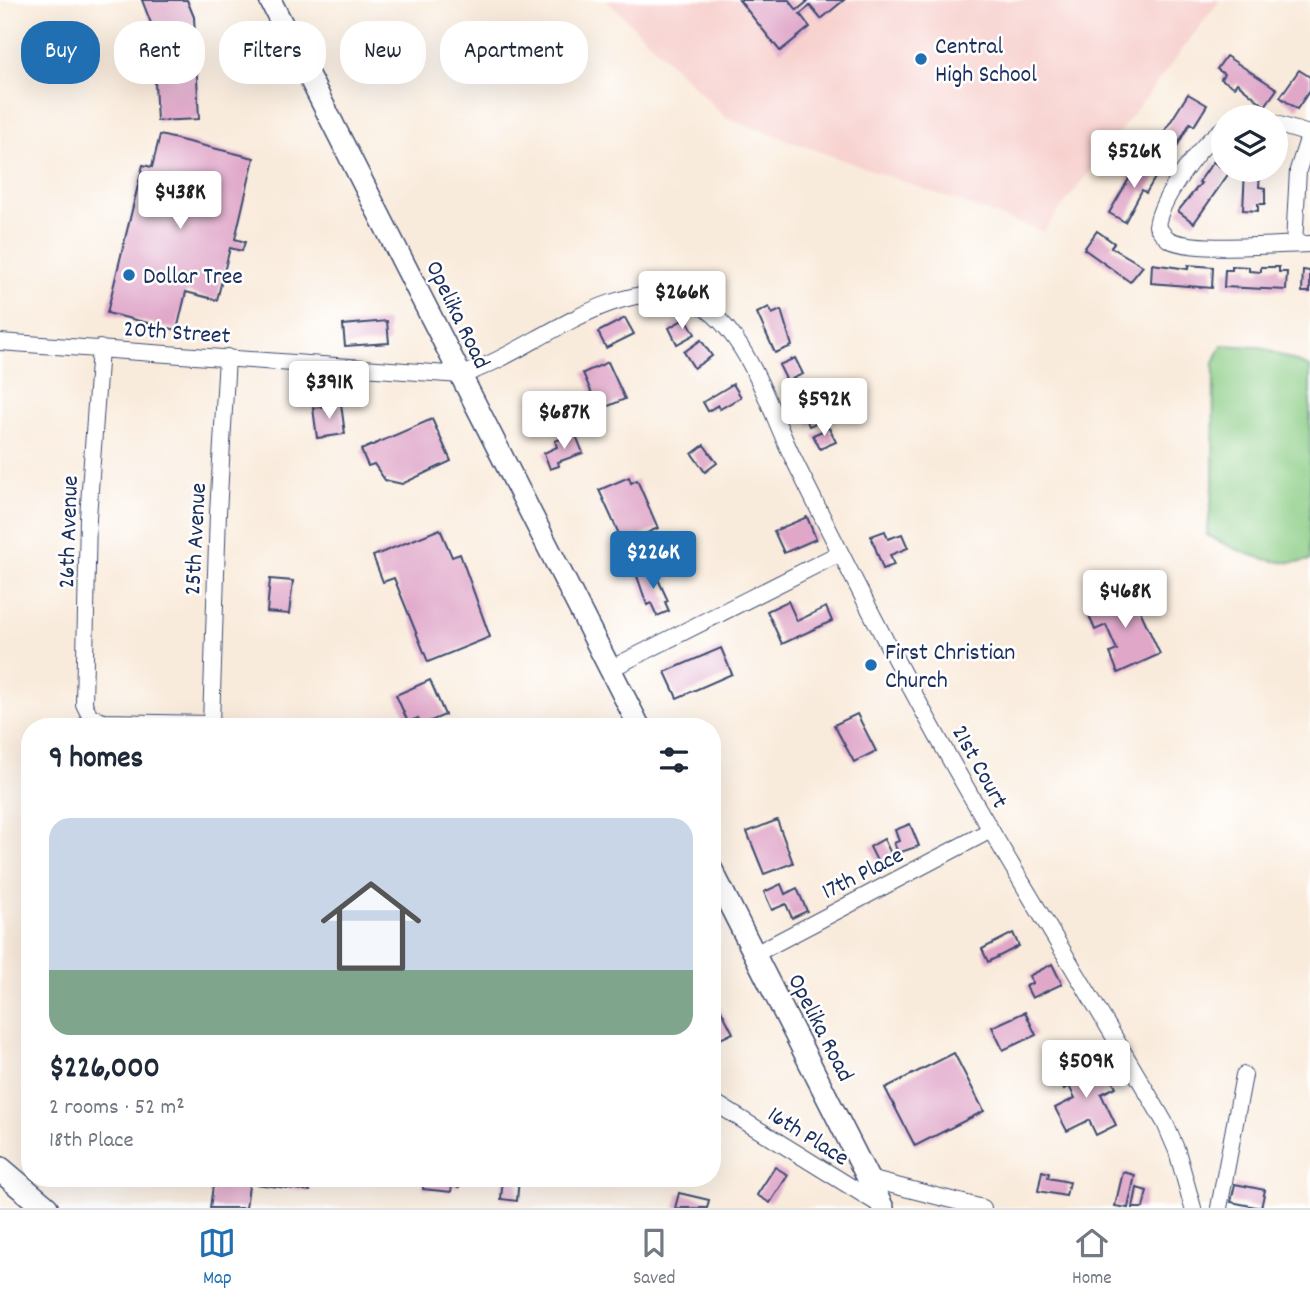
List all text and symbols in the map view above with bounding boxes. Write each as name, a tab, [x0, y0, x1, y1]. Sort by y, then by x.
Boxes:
chip: Buy	[21, 21, 100, 84]
chip: Rent	[114, 21, 205, 84]
chip: Filters	[219, 21, 326, 84]
chip: New	[340, 21, 426, 84]
chip: Apartment	[440, 21, 588, 84]
place label: Central High School	[935, 31, 1037, 93]
marker: Central High School	[913, 51, 929, 67]
map controls	[1211, 105, 1288, 182]
button: layers	[1211, 105, 1288, 182]
pin: $526K	[1085, 130, 1183, 190]
text: $526K	[1107, 136, 1161, 169]
pin: $438K	[131, 172, 229, 231]
text: $438K	[154, 177, 206, 210]
street label: Opelika Road	[415, 255, 497, 375]
place label: Dollar Tree	[143, 261, 243, 295]
marker: Dollar Tree	[121, 267, 137, 283]
pin: $266K	[633, 272, 731, 331]
text: $266K	[655, 277, 709, 310]
street label: 20th Street	[122, 313, 232, 355]
pin: $391K	[280, 362, 378, 421]
text: $391K	[305, 367, 353, 400]
pin: $592K	[775, 378, 873, 438]
text: $592K	[797, 384, 851, 417]
pin: $687K	[515, 392, 613, 451]
text: $687K	[538, 397, 590, 430]
street label: 26th Avenue	[51, 475, 89, 589]
street label: 25th Avenue	[177, 482, 217, 596]
pin: $226K	[604, 532, 702, 591]
text: $226K	[626, 537, 680, 570]
pin: $468K	[1076, 570, 1174, 630]
text: $468K	[1099, 576, 1151, 609]
place label: First Christian Church	[885, 637, 1015, 699]
marker: First Christian Church	[863, 657, 879, 673]
street label: 21st Court	[941, 719, 1015, 816]
text: 9 homes	[49, 739, 143, 782]
icon: filters	[655, 741, 693, 779]
street label: 17th Place	[816, 840, 910, 910]
icon: home	[308, 863, 434, 989]
street label: Opelika Road	[778, 969, 861, 1088]
pin: $509K	[1037, 1040, 1135, 1100]
text: $509K	[1058, 1046, 1114, 1079]
text: $226,000	[49, 1049, 160, 1092]
text: 2 rooms · 52 m²	[49, 1092, 185, 1125]
street label: 16th Place	[760, 1099, 855, 1176]
text: 18th Place	[49, 1125, 134, 1158]
tab: Map	[198, 1224, 236, 1293]
tab: Saved	[633, 1224, 675, 1293]
tab: Home	[1072, 1224, 1112, 1293]

